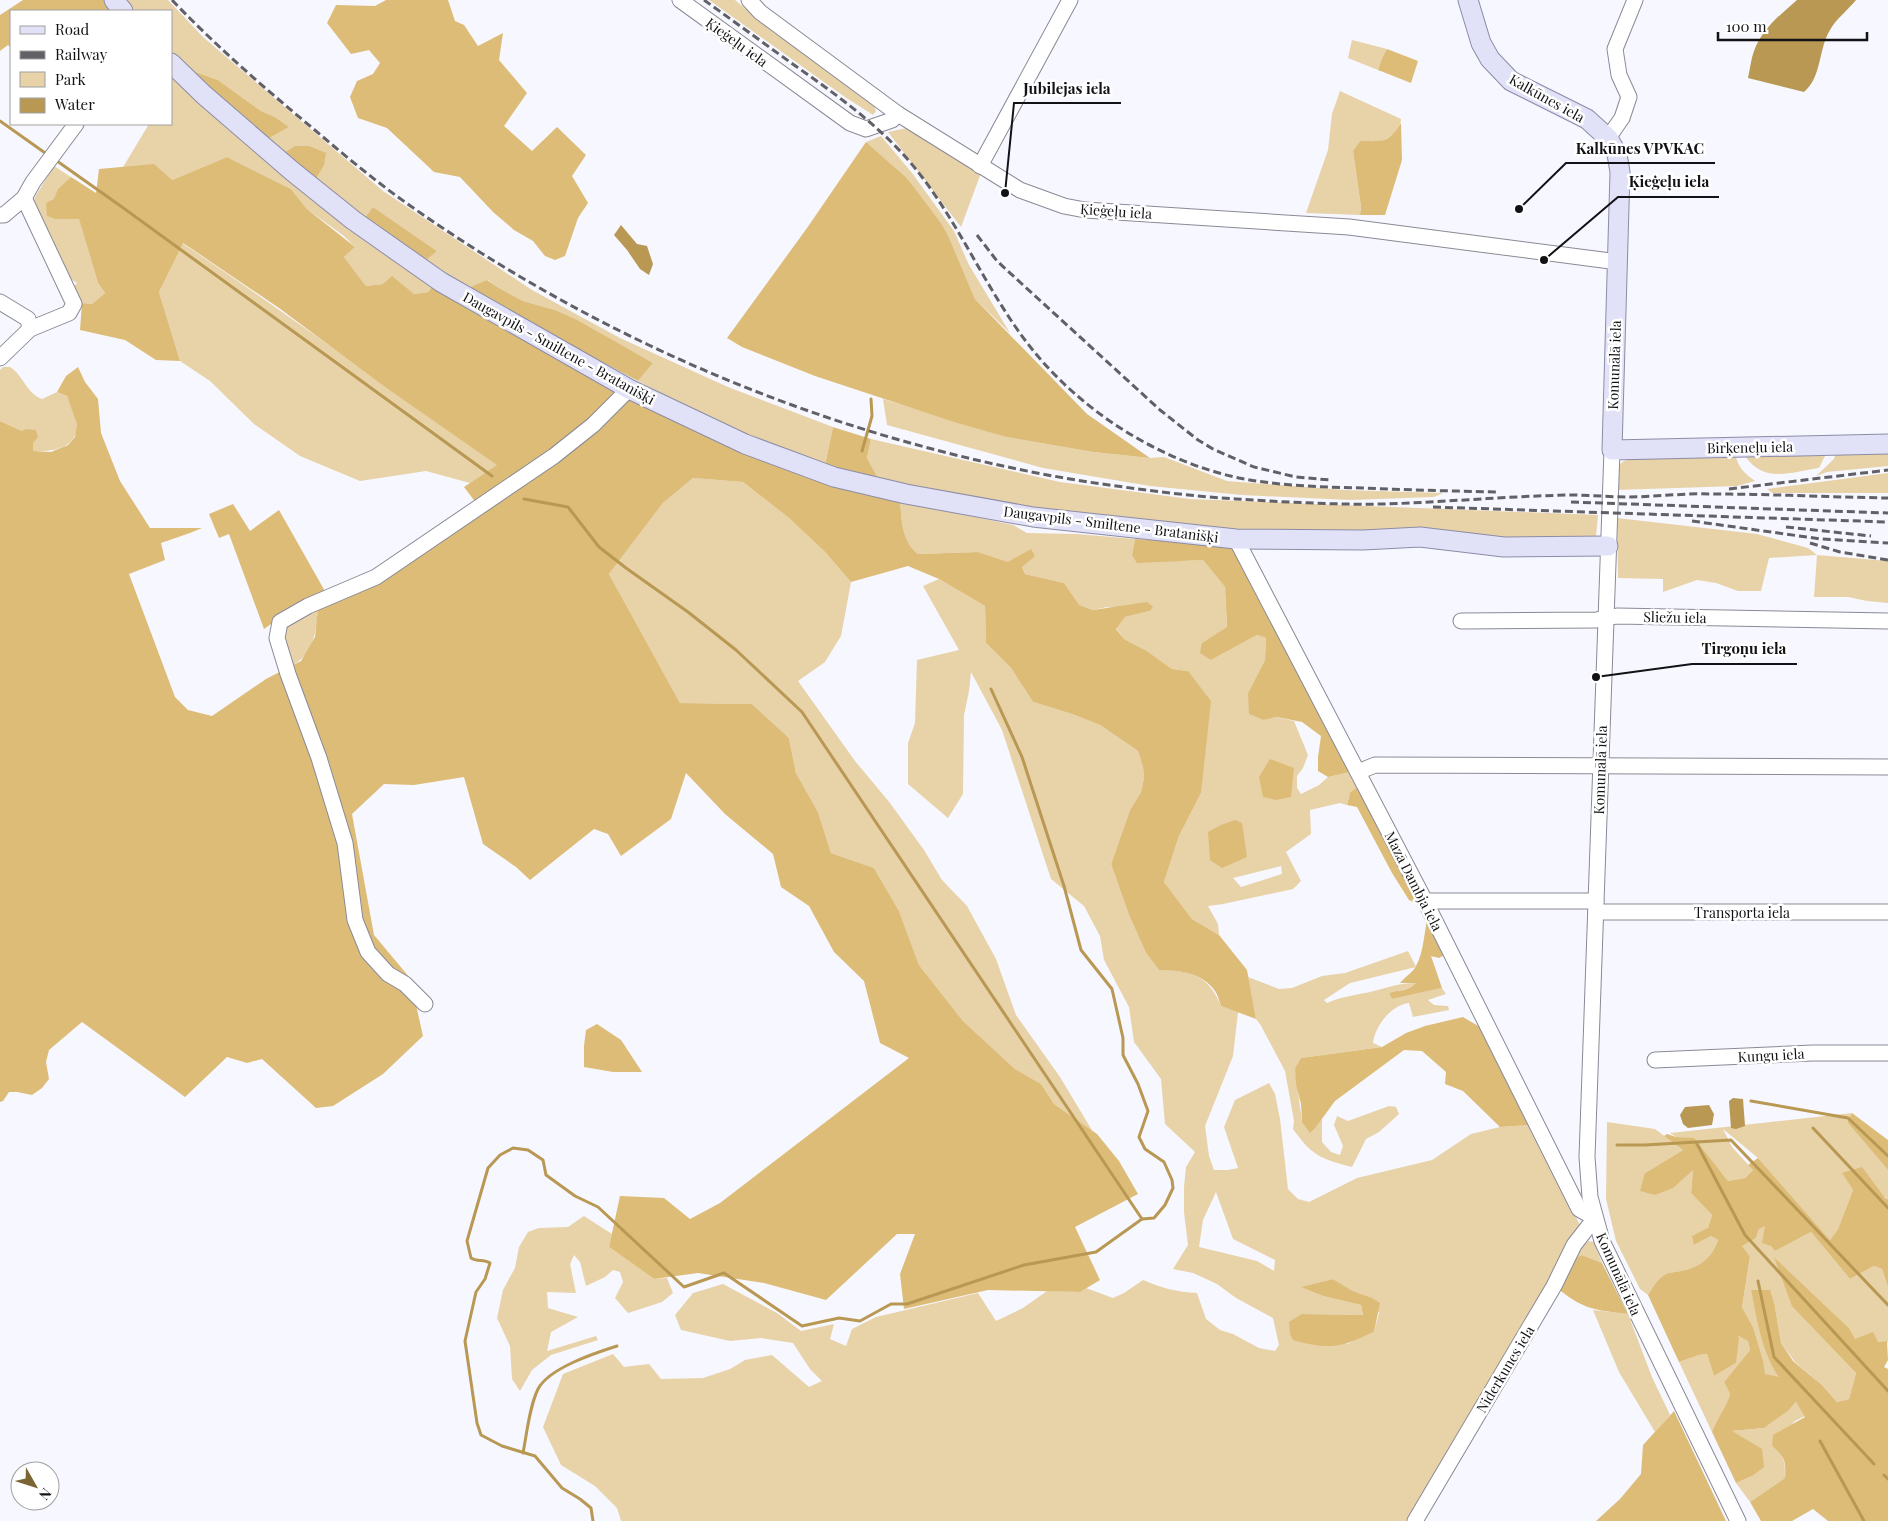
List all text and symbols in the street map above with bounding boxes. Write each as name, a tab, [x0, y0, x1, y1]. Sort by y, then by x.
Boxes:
legend	[10, 10, 172, 125]
scale bar	[1718, 10, 1867, 42]
street label: Ķieģeļu iela	[702, 13, 772, 71]
text: 100 m	[1726, 16, 1767, 36]
text: Road	[55, 19, 89, 39]
text: Railway	[55, 44, 108, 64]
text: Park	[55, 69, 87, 89]
street label: Kalkūnes iela	[1506, 69, 1588, 127]
callout: Jubilejas iela	[1014, 73, 1121, 103]
text: Jubilejas iela	[1022, 78, 1111, 98]
text: Water	[54, 94, 95, 114]
callout: Kalkūnes VPVKAC	[1566, 133, 1715, 163]
text: Kalkūnes VPVKAC	[1576, 138, 1704, 158]
callout: Ķieģeļu iela	[1618, 167, 1719, 197]
text: Ķieģeļu iela	[1629, 171, 1709, 191]
street label: Ķieģeļu iela	[1079, 199, 1153, 223]
street label: Daugavpils - Smiltene - Bratanišķi	[460, 287, 658, 409]
street label: Komunālā iela	[1603, 320, 1625, 410]
street label: Birķeneļu iela	[1707, 437, 1793, 457]
street label: Daugavpils - Smiltene - Bratanišķi	[1002, 501, 1220, 547]
street label: Sliežu iela	[1643, 607, 1707, 627]
callout: Tirgoņu iela	[1692, 634, 1797, 664]
text: Tirgoņu iela	[1702, 638, 1787, 658]
street label: Komunālā iela	[1589, 725, 1611, 815]
street label: Mazā Dambja iela	[1381, 828, 1447, 934]
street label: Transporta iela	[1694, 903, 1790, 922]
street label: Kungu iela	[1737, 1044, 1805, 1066]
street label: Komunālā iela	[1592, 1229, 1646, 1319]
street label: Niderkunes iela	[1472, 1322, 1538, 1416]
north arrow	[10, 1461, 60, 1511]
text: N	[35, 1485, 56, 1504]

